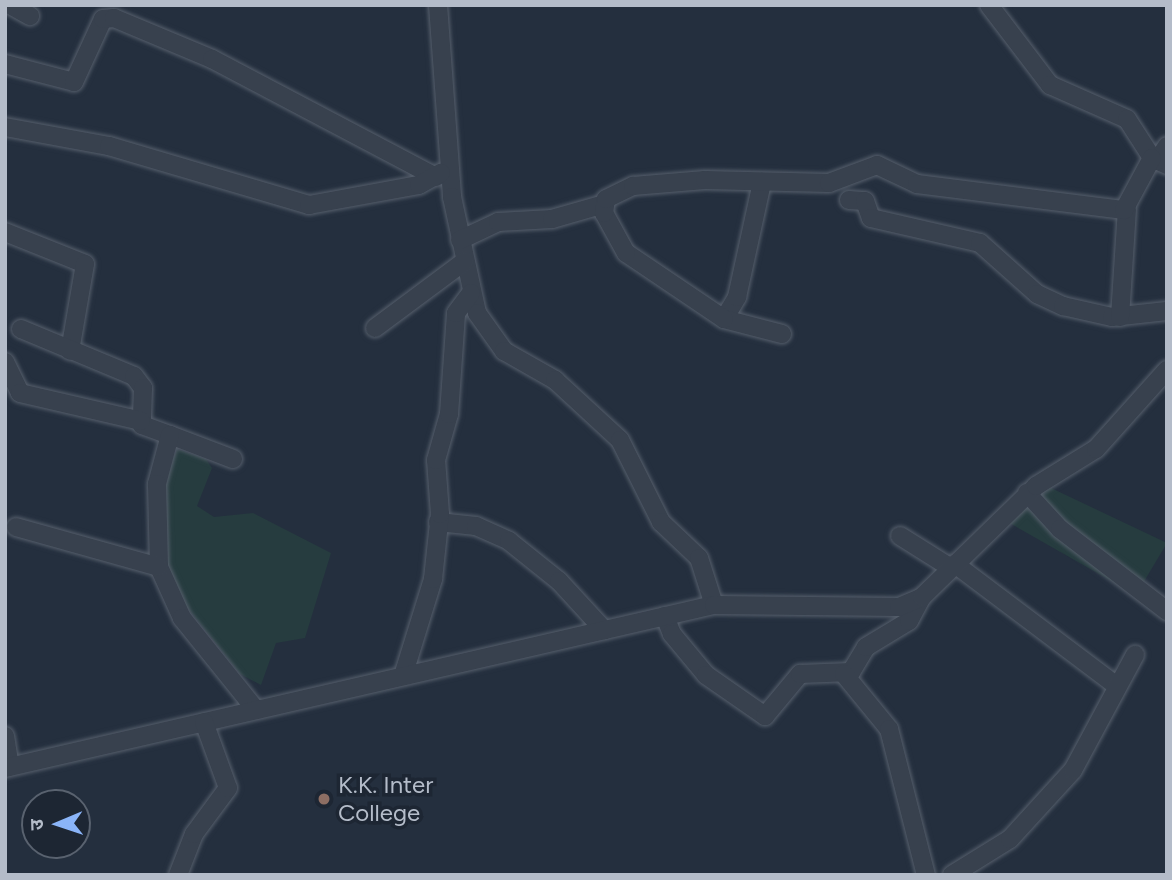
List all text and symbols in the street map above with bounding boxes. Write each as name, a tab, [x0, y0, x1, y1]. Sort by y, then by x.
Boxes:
place label: K.K. Inter College	[338, 771, 433, 827]
north arrow	[21, 789, 91, 859]
marker: K.K. Inter College	[316, 791, 332, 807]
text: उ	[25, 819, 48, 831]

